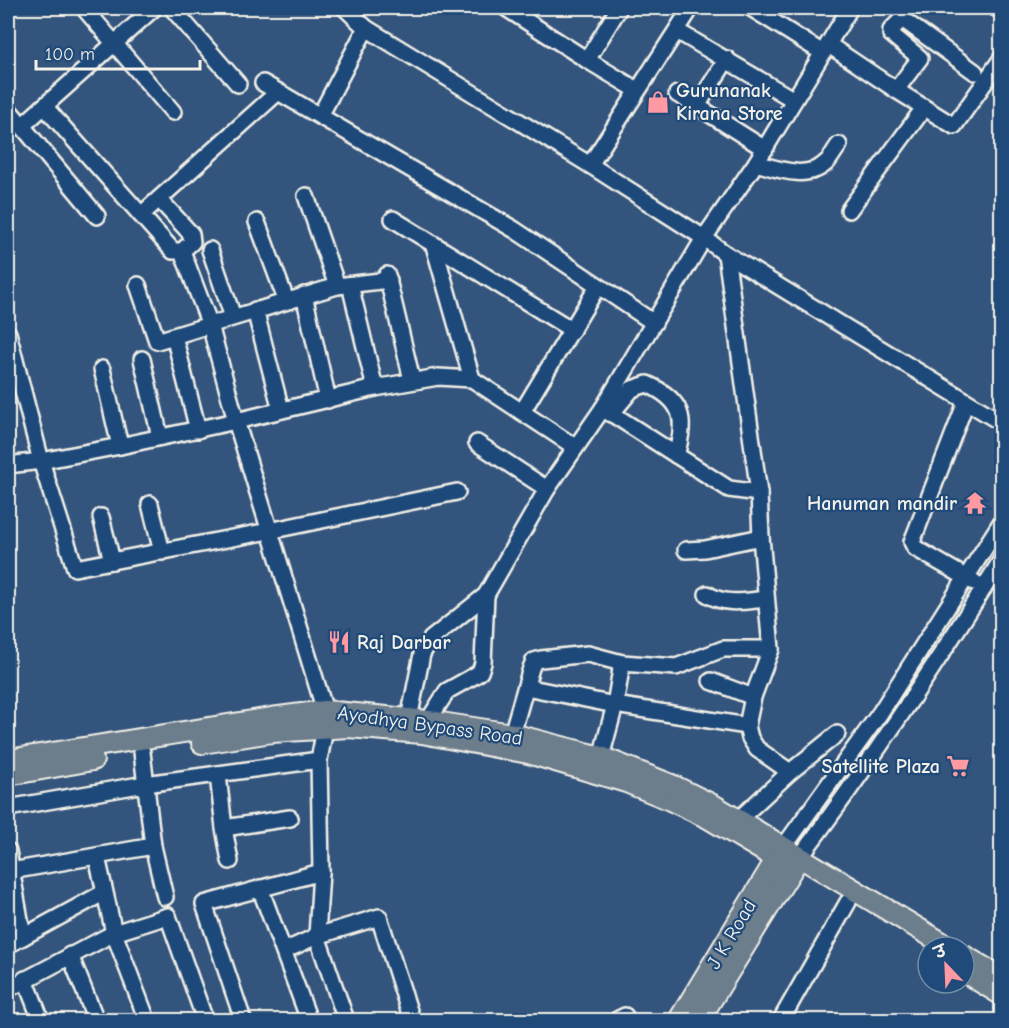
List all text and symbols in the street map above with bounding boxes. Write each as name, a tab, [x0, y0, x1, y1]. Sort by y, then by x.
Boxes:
scale bar	[36, 33, 200, 71]
text: 100 m	[45, 44, 95, 65]
place label: Gurunanak Kirana Store	[676, 79, 783, 125]
shop icon: Gurunanak Kirana Store	[645, 89, 671, 115]
temple icon: Hanuman mandir	[962, 490, 988, 516]
place label: Hanuman mandir	[807, 492, 957, 515]
restaurant icon: Raj Darbar	[326, 629, 352, 655]
place label: Raj Darbar	[357, 631, 451, 654]
street label: Ayodhya Bypass Road	[336, 701, 524, 750]
supermarket icon: Satellite Plaza	[945, 753, 971, 779]
place label: Satellite Plaza	[821, 755, 940, 778]
street label: J K Road	[702, 895, 761, 973]
north arrow	[916, 935, 976, 995]
text: उ	[930, 941, 950, 963]

